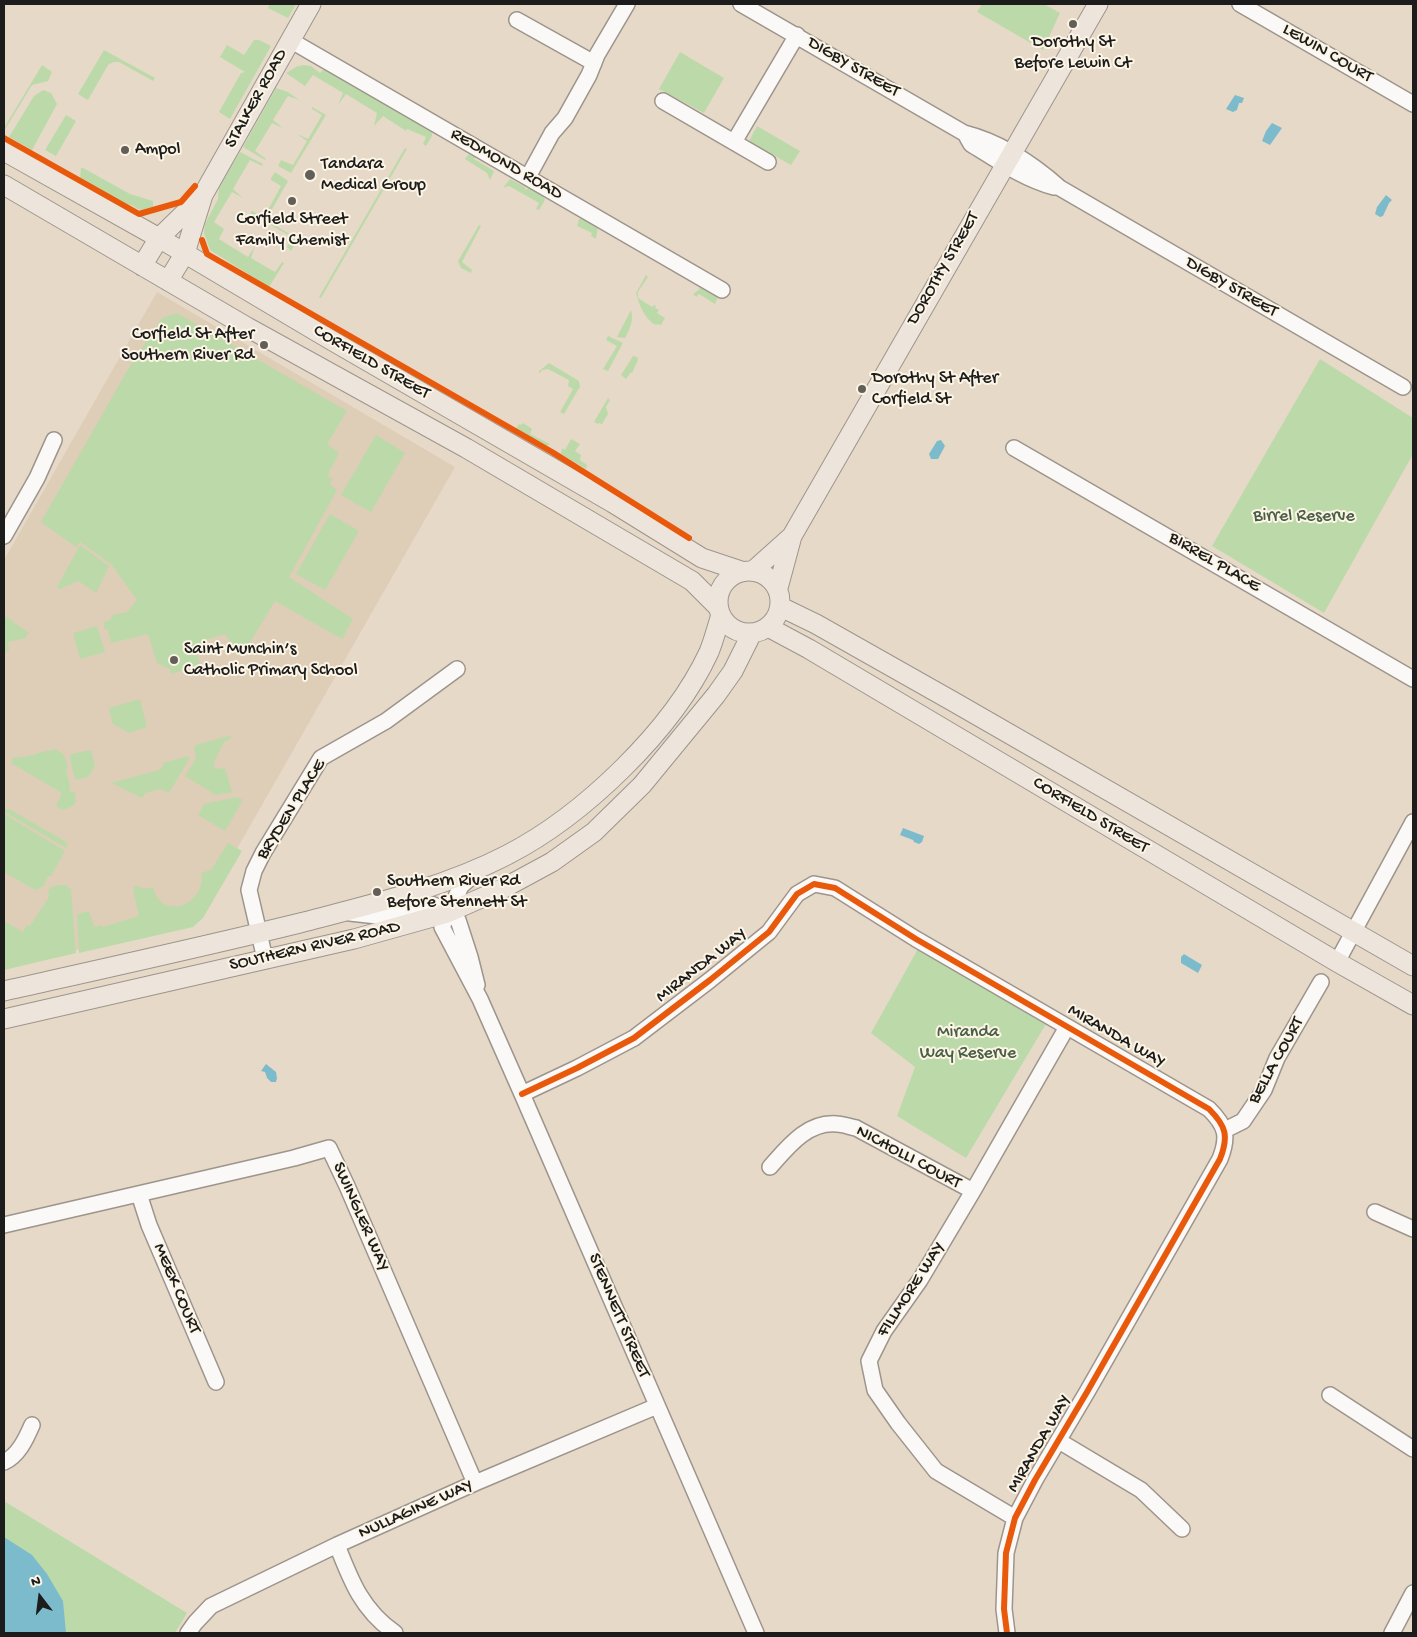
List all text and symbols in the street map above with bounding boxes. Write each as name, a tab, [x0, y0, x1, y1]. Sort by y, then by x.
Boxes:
marker: Dorothy St Before Lewin Ct	[1067, 18, 1079, 30]
street label: LEWIN COURT	[1278, 19, 1376, 89]
place label: Dorothy St Before Lewin Ct	[1015, 32, 1131, 74]
street label: DIGBY STREET	[803, 33, 903, 103]
street label: STALKER ROAD	[221, 46, 293, 152]
street label: REDMOND ROAD	[446, 124, 566, 206]
place label: Ampol	[135, 139, 181, 161]
marker: Ampol	[119, 144, 131, 156]
place label: Tandara Medical Group	[321, 154, 426, 196]
marker: Tandara Medical Group	[303, 168, 317, 182]
marker: Corfield Street Family Chemist	[286, 195, 298, 207]
place label: Corfield Street Family Chemist	[236, 209, 348, 252]
street label: DOROTHY STREET	[903, 209, 985, 329]
street label: DIGBY STREET	[1181, 253, 1281, 323]
street label: CORFIELD STREET	[309, 321, 433, 405]
place label: Corfield St After Southern River Rd	[121, 324, 254, 366]
marker: Corfield St After Southern River Rd	[258, 339, 270, 351]
place label: Dorothy St After Corfield St	[872, 368, 998, 410]
marker: Dorothy St After Corfield St	[856, 383, 868, 395]
park label: Birrel Reserve	[1253, 506, 1355, 528]
street label: BIRREL PLACE	[1164, 528, 1264, 598]
place label: Saint Munchin’s Catholic Primary School	[184, 639, 358, 682]
marker: Saint Munchin’s Catholic Primary School	[168, 654, 180, 666]
street label: BRYDEN PLACE	[253, 756, 331, 864]
street label: CORFIELD STREET	[1028, 773, 1152, 859]
place label: Southern River Rd Before Stennett St	[387, 871, 526, 914]
marker: Southern River Rd Before Stennett St	[371, 886, 383, 898]
street label: SOUTHERN RIVER ROAD	[227, 917, 403, 977]
street label: MIRANDA WAY	[652, 924, 752, 1008]
street label: MIRANDA WAY	[1063, 1000, 1169, 1074]
street label: BELLA COURT	[1244, 1014, 1310, 1108]
park label: Miranda Way Reserve	[920, 1022, 1016, 1064]
street label: NICHOLLI COURT	[852, 1121, 964, 1195]
street label: SWINGLER WAY	[326, 1159, 394, 1275]
street label: FILLMORE WAY	[873, 1238, 951, 1342]
street label: MEEK COURT	[147, 1240, 205, 1338]
street label: STENNETT STREET	[582, 1250, 654, 1382]
street label: MIRANDA WAY	[1003, 1391, 1077, 1497]
street label: NULLAGINE WAY	[355, 1475, 477, 1545]
north arrow	[15, 1572, 65, 1622]
text: N	[29, 1573, 43, 1591]

